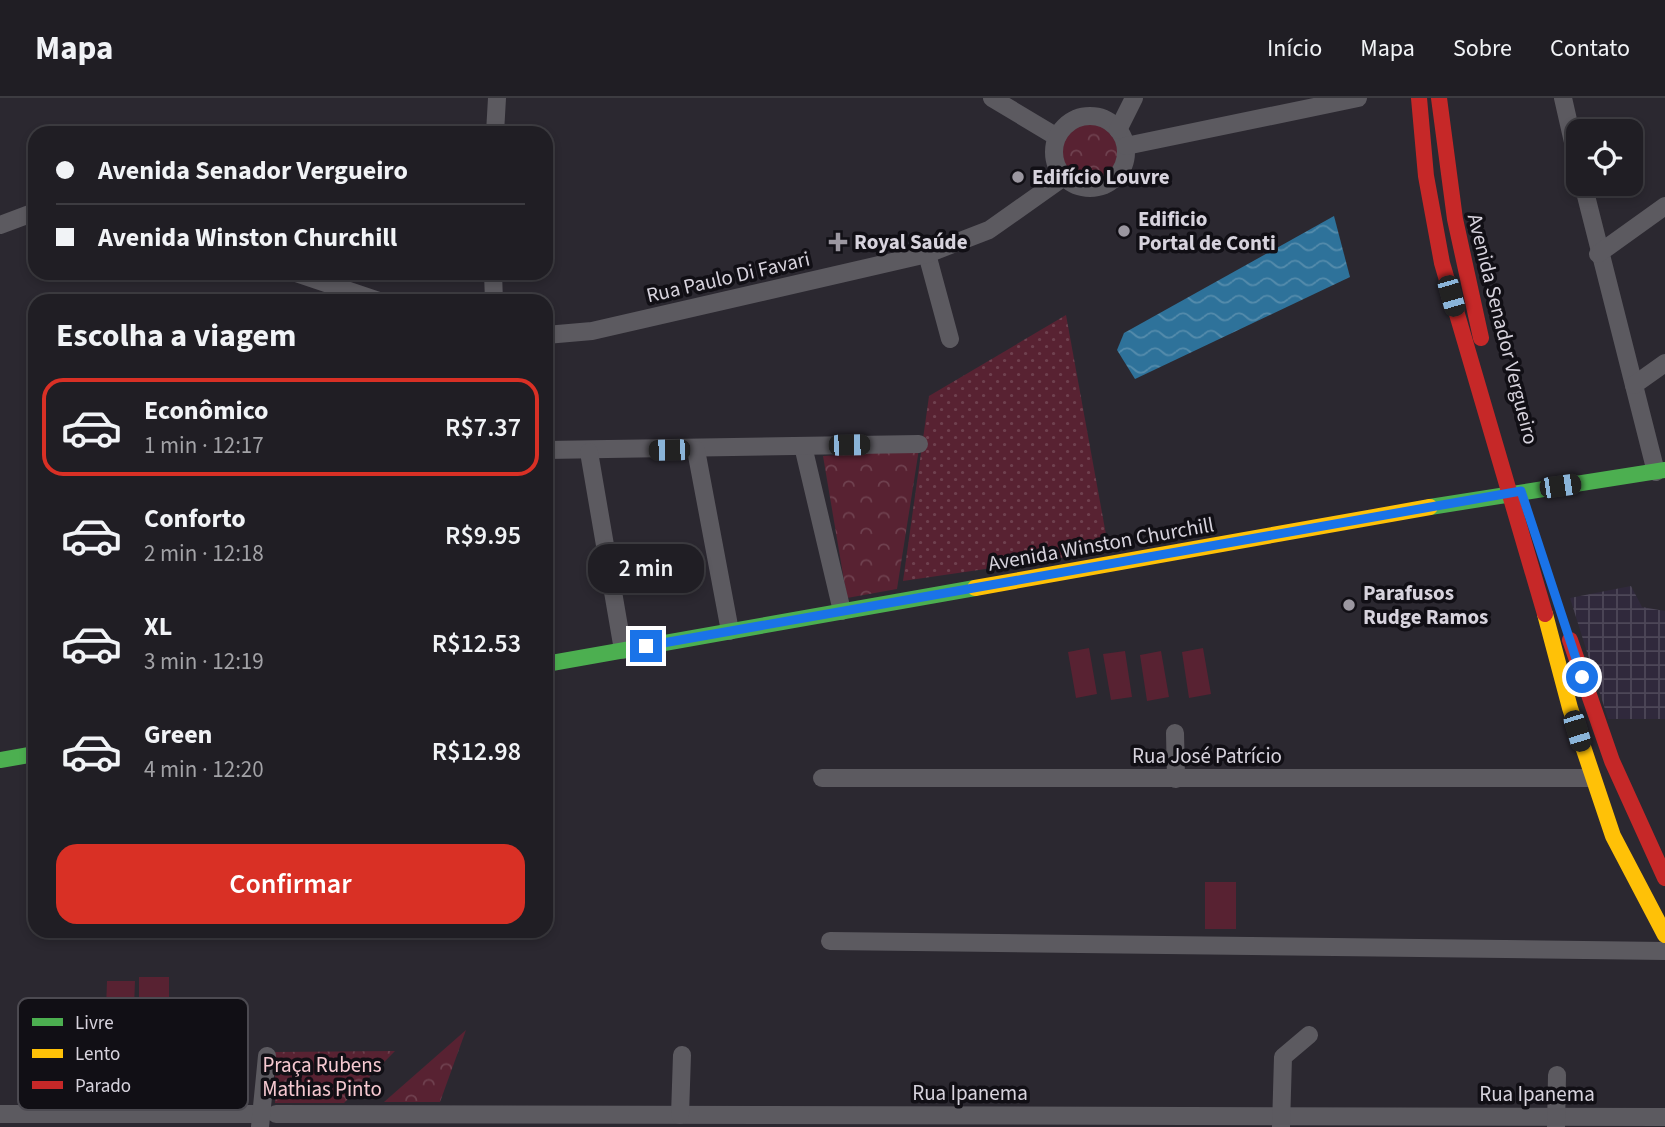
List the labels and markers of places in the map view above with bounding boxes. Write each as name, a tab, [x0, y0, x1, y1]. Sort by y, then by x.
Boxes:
place label: Edifício Louvre	[1032, 162, 1170, 192]
marker: Edifício Louvre	[1010, 169, 1026, 185]
place label: Edificio Portal de Conti	[1138, 204, 1276, 258]
marker: Edificio Portal de Conti	[1116, 223, 1132, 239]
place label: Royal Saúde	[854, 227, 968, 257]
marker: Royal Saúde	[828, 232, 848, 252]
place label: Parafusos Rudge Ramos	[1363, 578, 1488, 632]
marker: Parafusos Rudge Ramos	[1341, 597, 1357, 613]

